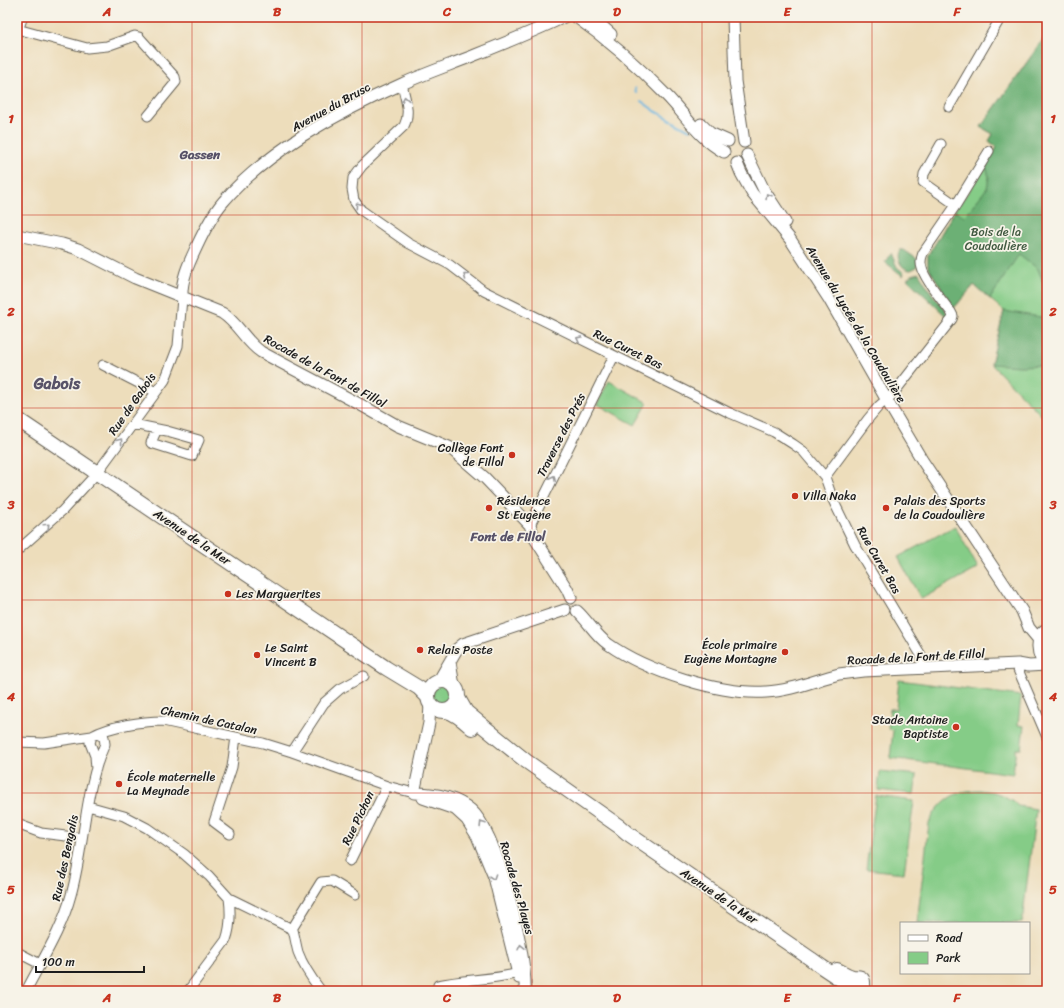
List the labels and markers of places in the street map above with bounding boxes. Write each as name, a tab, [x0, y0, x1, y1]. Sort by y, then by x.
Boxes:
place label: Collège Font de Fillol	[438, 437, 505, 473]
marker: Collège Font de Fillol	[507, 450, 517, 460]
place label: Villa Naka	[803, 485, 856, 507]
place label: Résidence St Eugène	[497, 490, 551, 526]
place label: Palais des Sports de la Coudoulière	[894, 490, 986, 526]
marker: Villa Naka	[790, 491, 800, 501]
marker: Résidence St Eugène	[484, 503, 494, 513]
marker: Palais des Sports de la Coudoulière	[881, 503, 891, 513]
place label: Les Marguerites	[236, 583, 320, 605]
marker: Les Marguerites	[223, 589, 233, 599]
place label: École primaire Eugène Montagne	[684, 634, 777, 670]
place label: Le Saint Vincent B	[265, 637, 317, 673]
place label: Relais Poste	[428, 639, 493, 661]
marker: Relais Poste	[415, 645, 425, 655]
marker: École primaire Eugène Montagne	[780, 647, 790, 657]
marker: Le Saint Vincent B	[252, 650, 262, 660]
place label: Stade Antoine Baptiste	[872, 709, 948, 745]
marker: Stade Antoine Baptiste	[951, 722, 961, 732]
place label: École maternelle La Meynade	[127, 766, 216, 802]
marker: École maternelle La Meynade	[114, 779, 124, 789]

